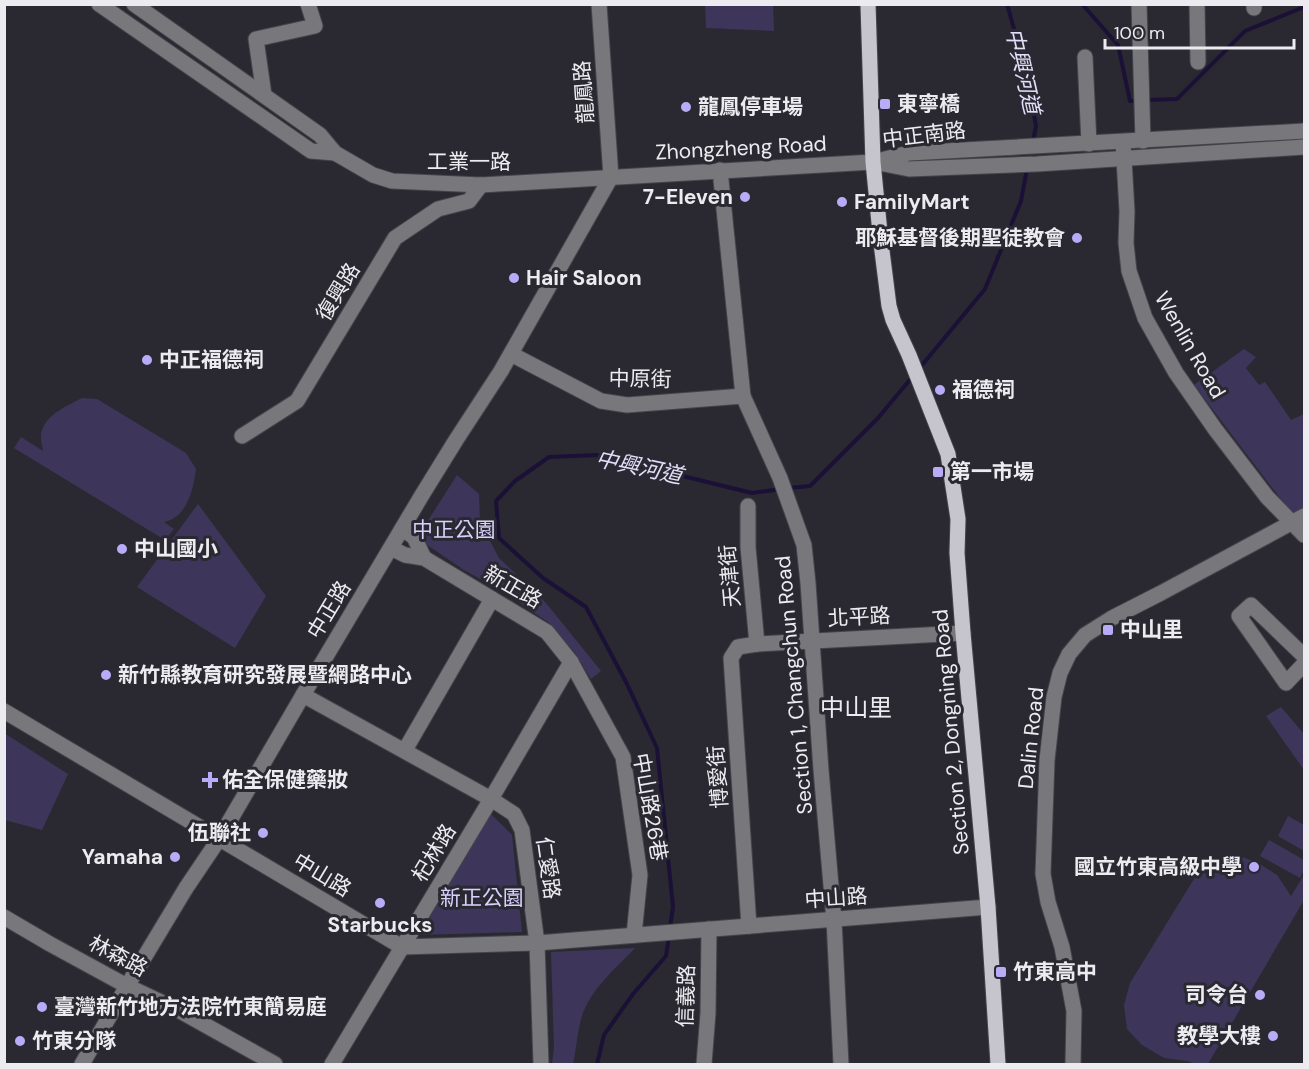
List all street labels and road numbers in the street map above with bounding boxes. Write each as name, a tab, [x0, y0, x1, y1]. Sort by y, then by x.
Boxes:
street label: 龍鳳路	[568, 60, 600, 124]
street label: 中正南路	[881, 116, 967, 154]
street label: Zhongzheng Road	[655, 130, 827, 166]
street label: 工業一路	[427, 148, 511, 176]
street label: 復興路	[310, 258, 366, 326]
street label: Wenlin Road	[1148, 286, 1232, 404]
street label: 中原街	[608, 364, 672, 394]
street label: 天津街	[713, 543, 747, 609]
street label: Section 1, Changchun Road	[769, 554, 819, 816]
street label: 新正路	[479, 559, 547, 615]
street label: 中正路	[301, 576, 357, 644]
street label: 北平路	[827, 601, 891, 633]
street label: Section 2, Dongning Road	[926, 608, 976, 856]
street label: Dalin Road	[1012, 686, 1050, 790]
street label: 博愛街	[702, 745, 734, 809]
street label: 中山路26巷	[627, 751, 673, 863]
street label: 杞林路	[406, 819, 462, 887]
street label: 仁愛路	[530, 835, 566, 901]
street label: 中山路	[288, 847, 356, 903]
street label: 中山路	[804, 882, 868, 914]
street label: 林森路	[84, 929, 152, 983]
street label: 信義路	[671, 964, 701, 1028]

